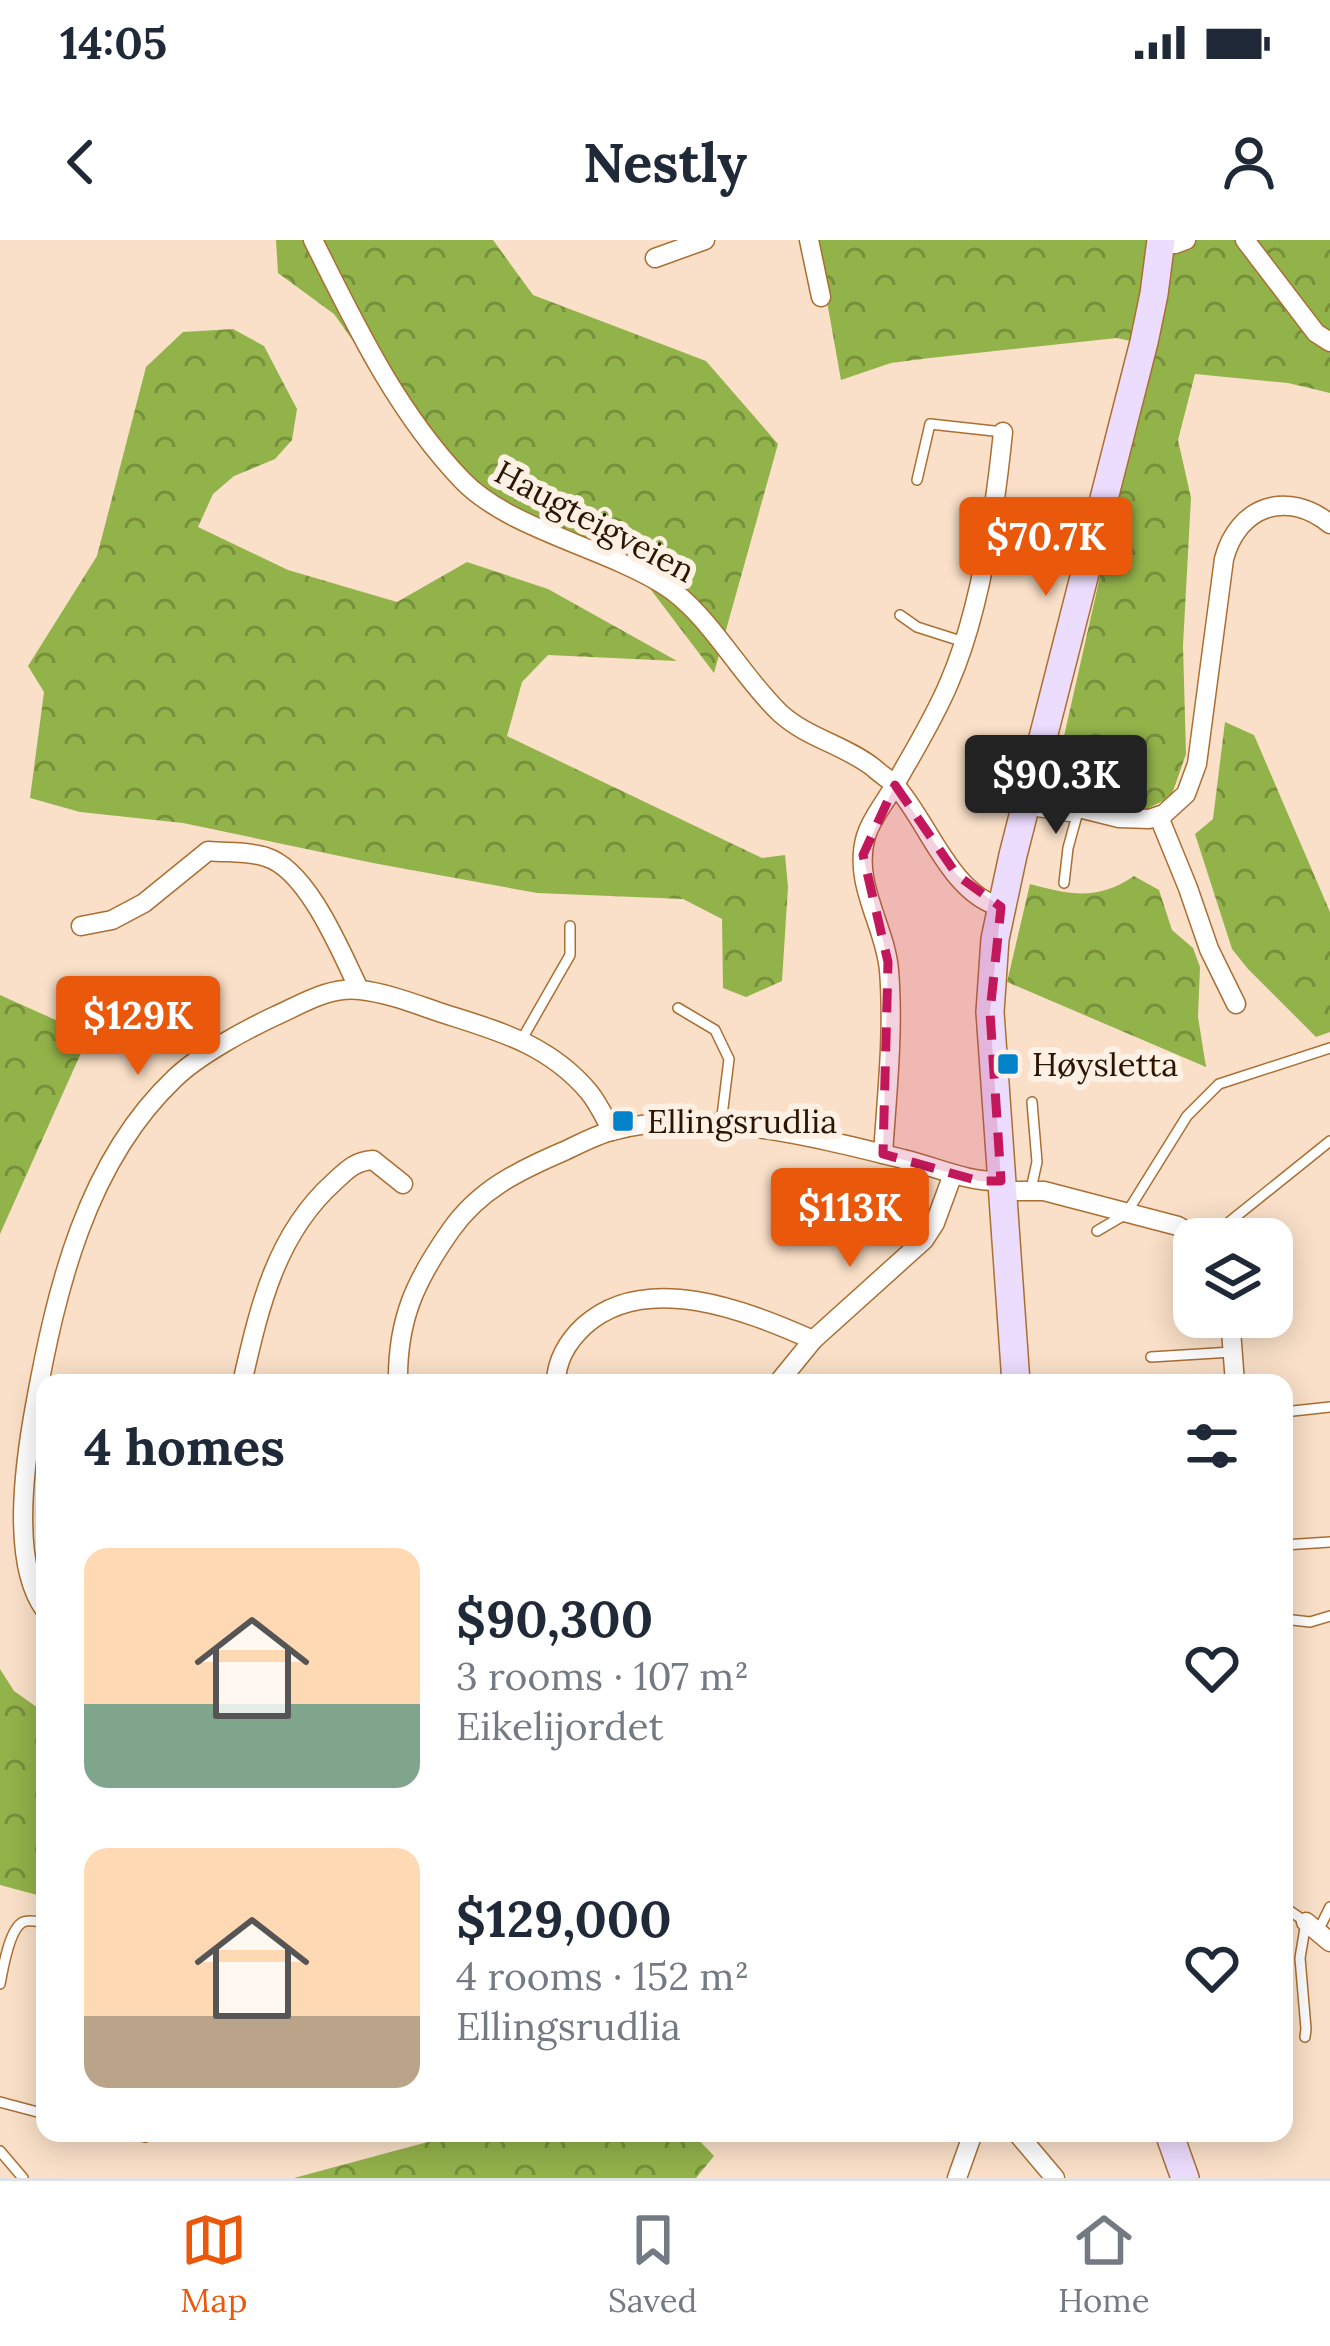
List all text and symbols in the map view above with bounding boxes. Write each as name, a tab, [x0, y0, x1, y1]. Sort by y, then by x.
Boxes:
text: 14:05	[60, 14, 167, 71]
text: Nestly	[583, 128, 747, 197]
icon: back	[48, 129, 114, 195]
icon: person	[1216, 129, 1282, 195]
street label: Haugteigveien	[488, 451, 702, 591]
pin: $70.7K	[948, 497, 1144, 599]
text: $70.7K	[986, 511, 1106, 561]
pin: $90.3K	[958, 735, 1154, 837]
text: $90.3K	[992, 749, 1120, 799]
pin: $129K	[54, 976, 222, 1078]
text: $129K	[83, 990, 193, 1040]
place label: Høysletta	[1032, 1043, 1178, 1085]
marker: Høysletta	[995, 1051, 1021, 1077]
place label: Ellingsrudlia	[647, 1100, 837, 1142]
marker: Ellingsrudlia	[610, 1108, 636, 1134]
pin: $113K	[766, 1168, 934, 1270]
text: $113K	[798, 1182, 902, 1232]
map controls	[1173, 1218, 1293, 1338]
button: layers	[1173, 1218, 1293, 1338]
icon: filters	[1179, 1413, 1245, 1479]
text: 4 homes	[84, 1414, 285, 1479]
text: $90,300	[456, 1586, 653, 1651]
icon: home	[180, 1596, 324, 1740]
icon: heart	[1179, 1635, 1245, 1701]
text: 3 rooms · 107 m²	[456, 1651, 749, 1701]
text: Eikelijordet	[456, 1701, 663, 1751]
text: $129,000	[456, 1886, 672, 1951]
icon: home	[180, 1896, 324, 2040]
icon: heart	[1179, 1935, 1245, 2001]
text: 4 rooms · 152 m²	[456, 1951, 749, 2001]
text: Ellingsrudlia	[456, 2001, 681, 2051]
tab: Map	[180, 2207, 247, 2321]
tab: Saved	[608, 2207, 697, 2321]
tab: Home	[1058, 2207, 1150, 2321]

